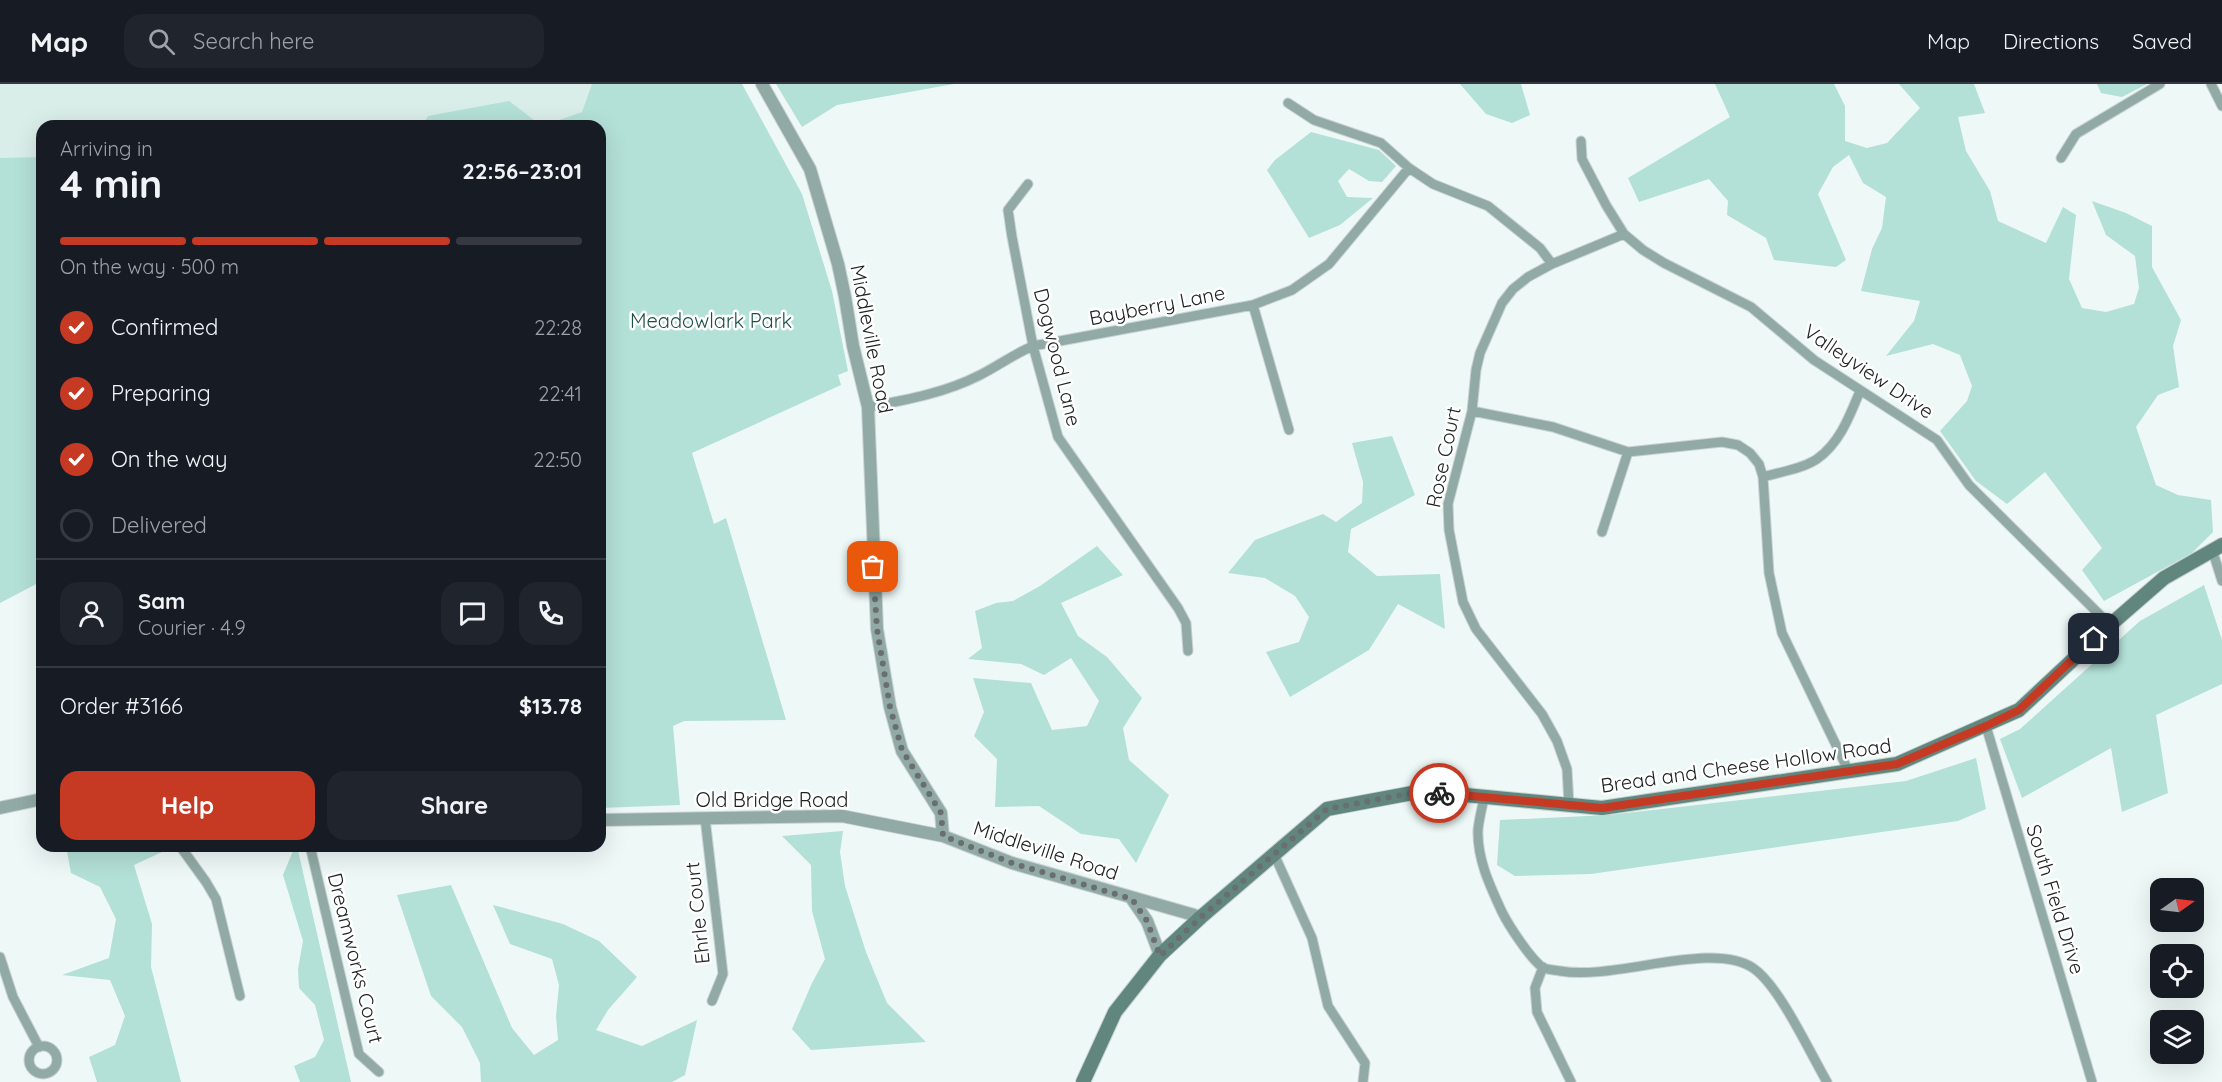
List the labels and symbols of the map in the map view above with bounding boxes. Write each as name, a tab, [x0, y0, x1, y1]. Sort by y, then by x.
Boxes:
street label: Middleville Road	[845, 263, 899, 415]
street label: Bayberry Lane	[1087, 280, 1227, 330]
street label: Dogwood Lane	[1029, 285, 1087, 429]
park label: Meadowlark Park	[630, 308, 792, 333]
street label: Valleyview Drive	[1799, 318, 1939, 424]
street label: Rose Court	[1420, 404, 1466, 510]
pin	[847, 541, 898, 592]
pin	[2068, 613, 2119, 664]
street label: Bread and Cheese Hollow Road	[1599, 732, 1893, 798]
courier	[1409, 763, 1469, 823]
street label: Old Bridge Road	[696, 787, 848, 812]
street label: Middleville Road	[970, 815, 1122, 885]
street label: South Field Drive	[2021, 821, 2091, 977]
street label: Ehrle Court	[679, 860, 715, 965]
street label: Dreamworks Court	[323, 870, 389, 1046]
north arrow	[2150, 878, 2204, 932]

